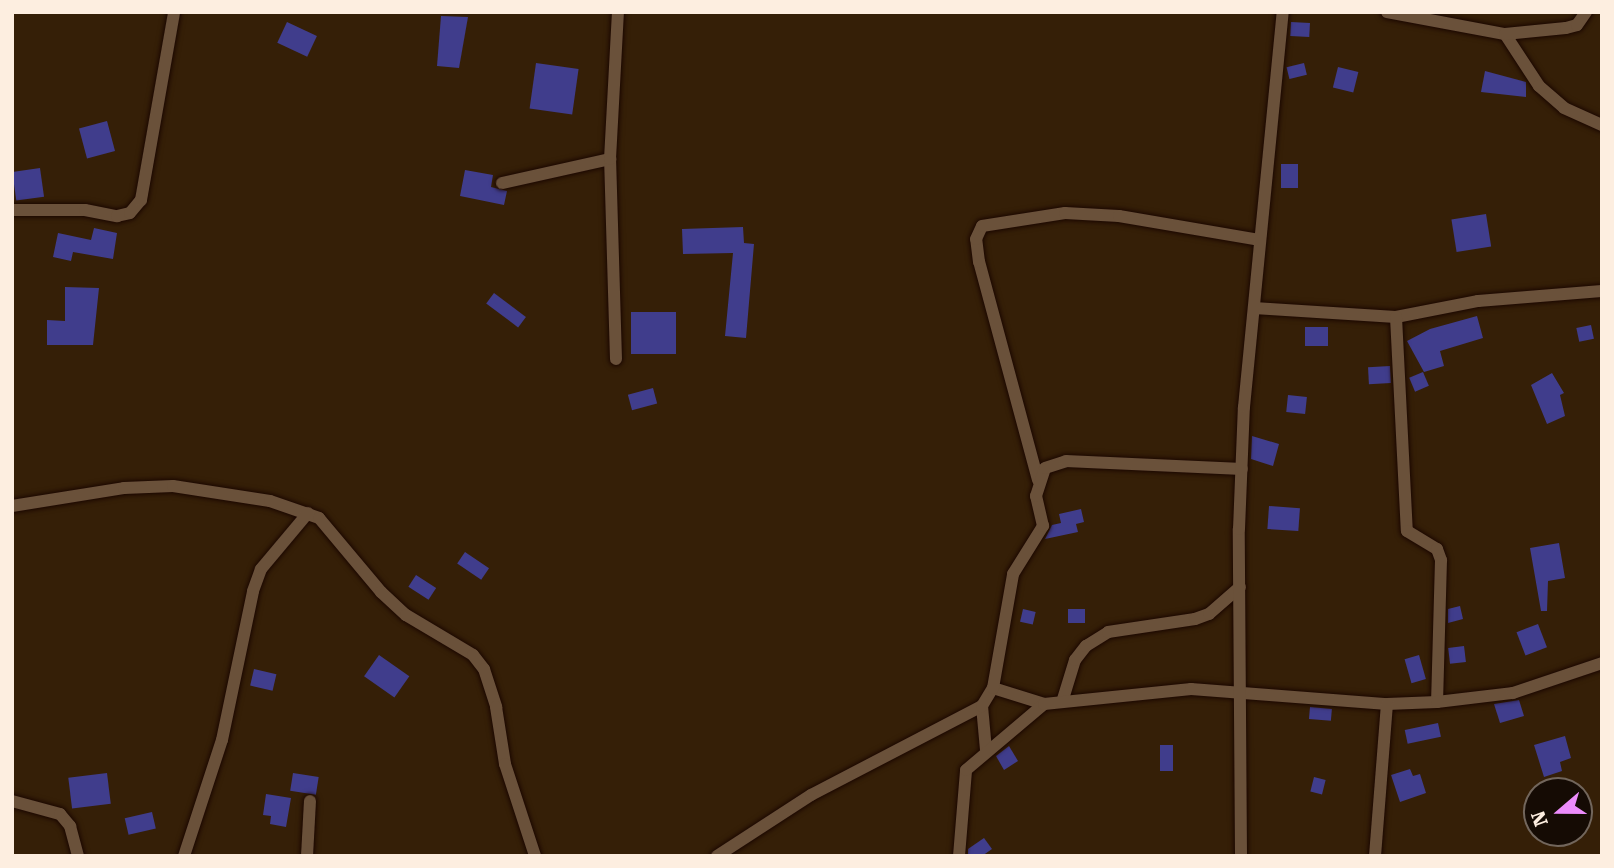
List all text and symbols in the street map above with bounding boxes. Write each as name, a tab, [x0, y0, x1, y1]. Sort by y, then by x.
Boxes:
north arrow	[1523, 777, 1593, 847]
text: N	[1526, 808, 1553, 829]

